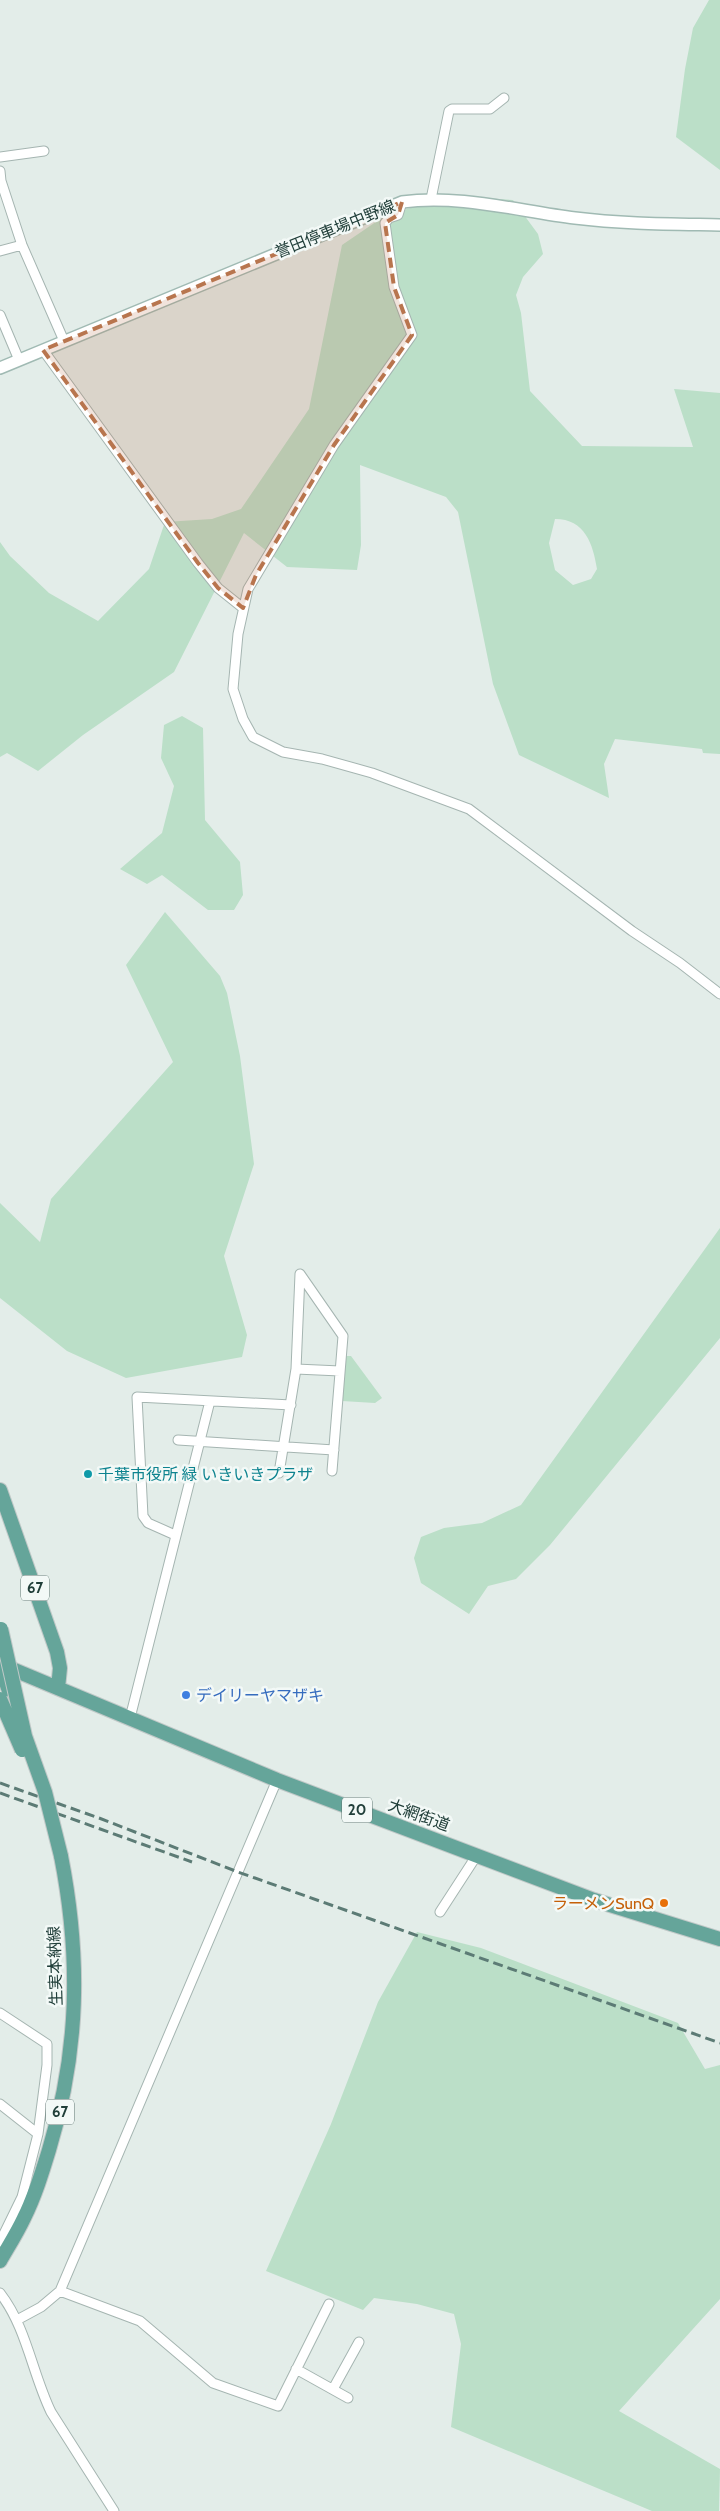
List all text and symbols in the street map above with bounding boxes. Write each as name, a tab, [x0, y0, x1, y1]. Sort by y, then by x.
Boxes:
street label: 誉田停車場中野線	[272, 196, 398, 262]
place label: 千葉市役所 緑 いきいきプラザ	[98, 1465, 313, 1484]
marker: 千葉市役所 緑 いきいきプラザ	[82, 1468, 94, 1480]
road number: 67	[21, 1576, 49, 1600]
place label: デイリーヤマザキ	[196, 1686, 324, 1705]
marker: デイリーヤマザキ	[180, 1689, 192, 1701]
street label: 大網街道	[386, 1795, 452, 1835]
road number: 20	[342, 1798, 372, 1822]
place label: ラーメンSunQ	[552, 1894, 654, 1913]
marker: ラーメンSunQ	[658, 1897, 670, 1909]
street label: 生実本納線	[44, 1926, 66, 2006]
road number: 67	[46, 2100, 74, 2124]

